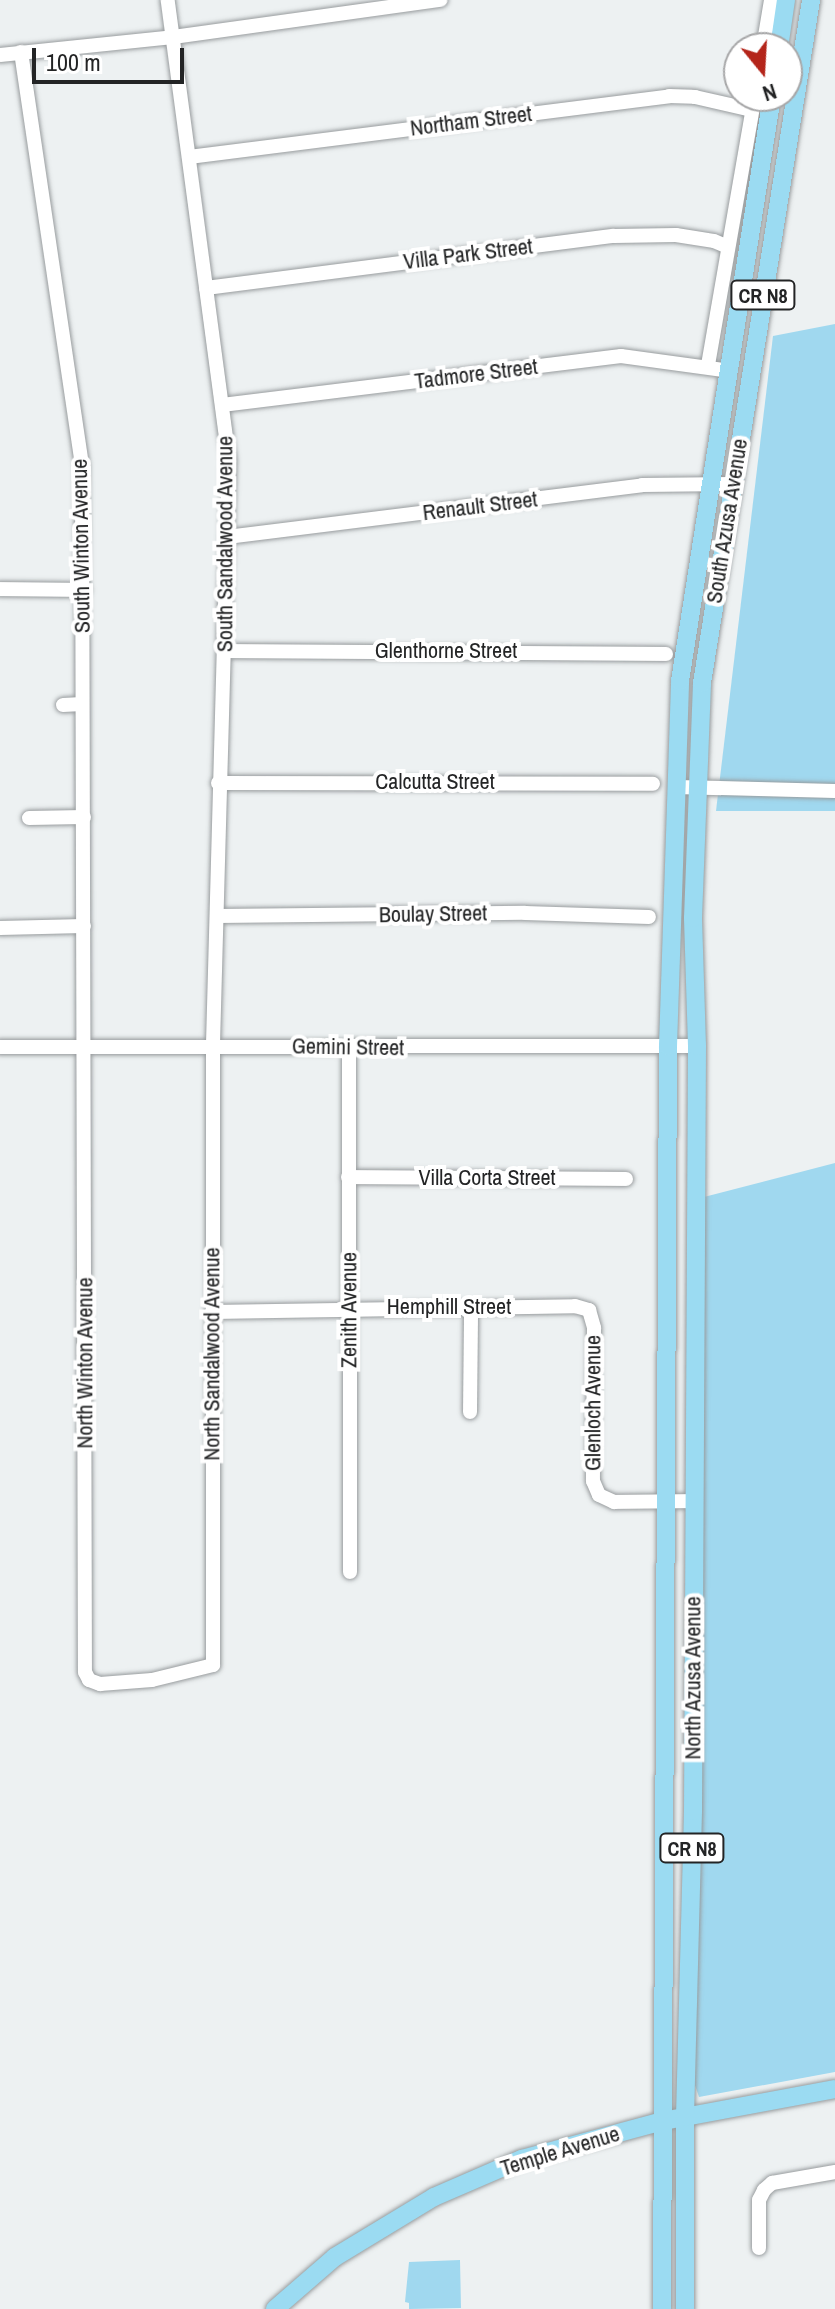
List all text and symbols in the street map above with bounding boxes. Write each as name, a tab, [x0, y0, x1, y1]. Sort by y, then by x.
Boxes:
scale bar	[36, 32, 188, 82]
north arrow	[723, 32, 803, 112]
text: 100 m	[46, 46, 101, 78]
text: N	[759, 77, 781, 109]
street label: Northam Street	[409, 100, 533, 142]
street label: Villa Park Street	[402, 233, 534, 275]
road number: CR N8	[729, 279, 797, 311]
street label: Tadmore Street	[413, 353, 539, 395]
street label: South Sandalwood Avenue	[212, 435, 238, 653]
street label: South Azusa Avenue	[701, 436, 753, 606]
street label: South Winton Avenue	[66, 458, 96, 634]
street label: Renault Street	[421, 486, 539, 526]
street label: Glenthorne Street	[375, 638, 517, 664]
street label: Calcutta Street	[375, 769, 495, 795]
street label: Boulay Street	[379, 900, 487, 928]
street label: Gemini Street	[292, 1033, 404, 1061]
street label: Villa Corta Street	[418, 1165, 556, 1191]
street label: North Sandalwood Avenue	[199, 1247, 225, 1461]
street label: Zenith Avenue	[336, 1251, 362, 1369]
street label: North Winton Avenue	[72, 1277, 98, 1449]
street label: Hemphill Street	[387, 1294, 511, 1320]
street label: Glenloch Avenue	[580, 1334, 606, 1472]
street label: North Azusa Avenue	[680, 1595, 706, 1761]
road number: CR N8	[658, 1832, 726, 1864]
street label: Temple Avenue	[497, 2120, 623, 2182]

